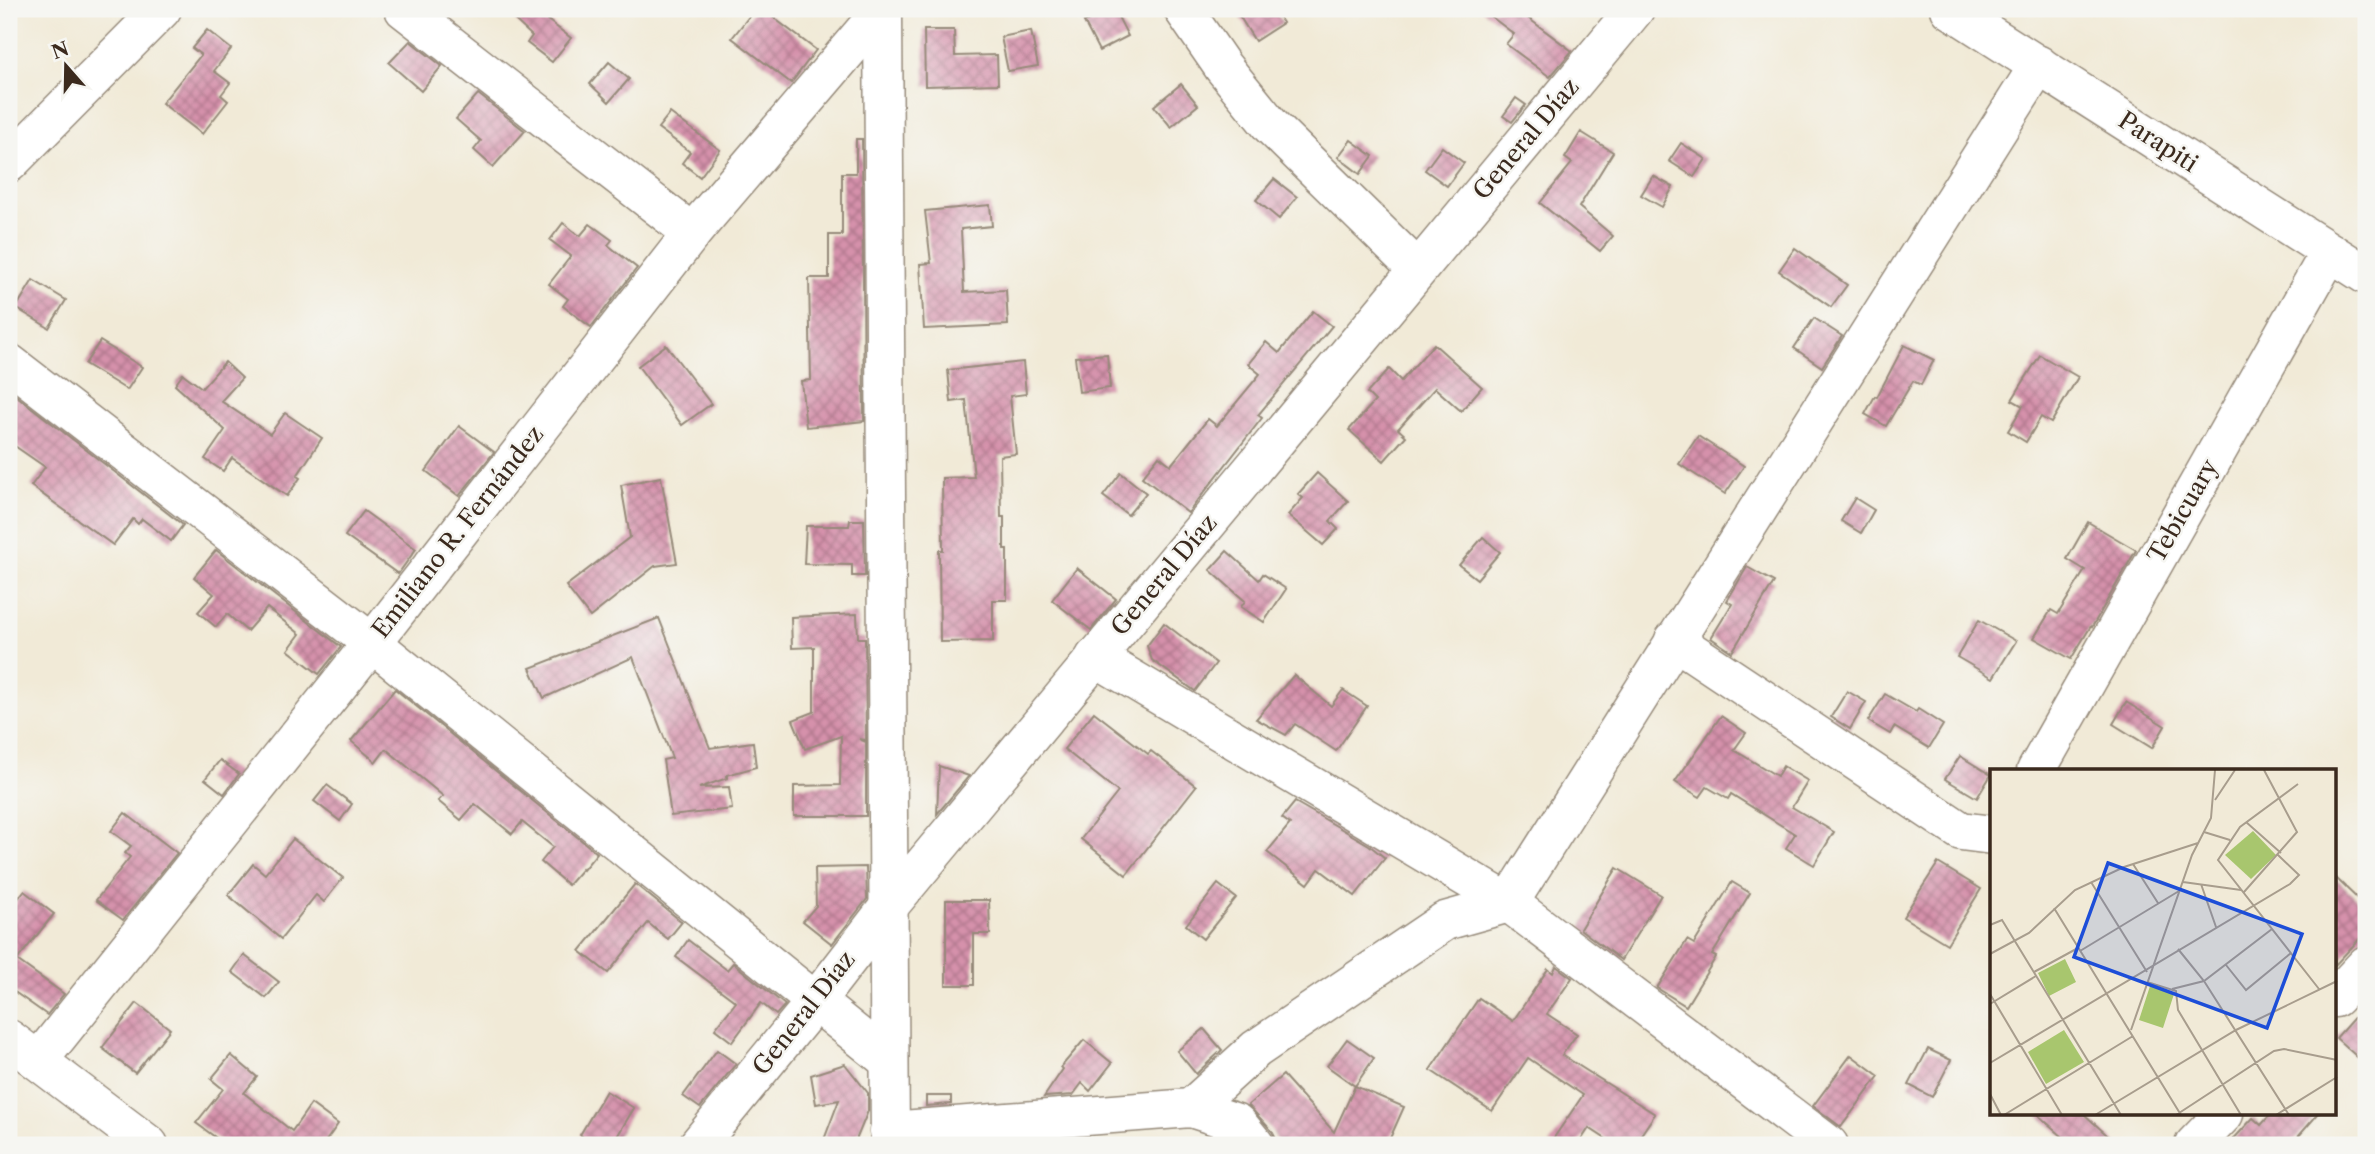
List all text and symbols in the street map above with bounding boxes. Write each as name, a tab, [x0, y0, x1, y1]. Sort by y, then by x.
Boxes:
north arrow	[32, 32, 102, 102]
text: N	[49, 37, 72, 64]
street label: General Díaz	[1467, 72, 1585, 205]
street label: Parapiti	[2113, 105, 2203, 178]
street label: Emiliano R. Fernández	[366, 420, 549, 643]
street label: Tebicuary	[2141, 453, 2224, 568]
street label: General Díaz	[1105, 508, 1223, 641]
inset map	[1990, 769, 2336, 1116]
street label: General Díaz	[746, 945, 861, 1080]

